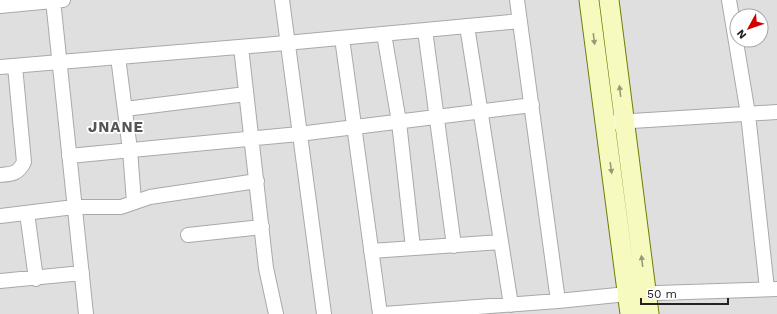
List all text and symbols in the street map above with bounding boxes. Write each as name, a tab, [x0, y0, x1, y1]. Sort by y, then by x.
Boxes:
north arrow	[729, 8, 769, 48]
text: N	[734, 27, 749, 41]
one-way arrow	[591, 33, 597, 45]
one-way arrow	[617, 85, 624, 97]
district label: JNANE	[88, 118, 144, 136]
one-way arrow	[607, 162, 614, 174]
one-way arrow	[639, 255, 645, 267]
scale bar	[641, 280, 728, 306]
text: 50 m	[647, 287, 677, 301]

